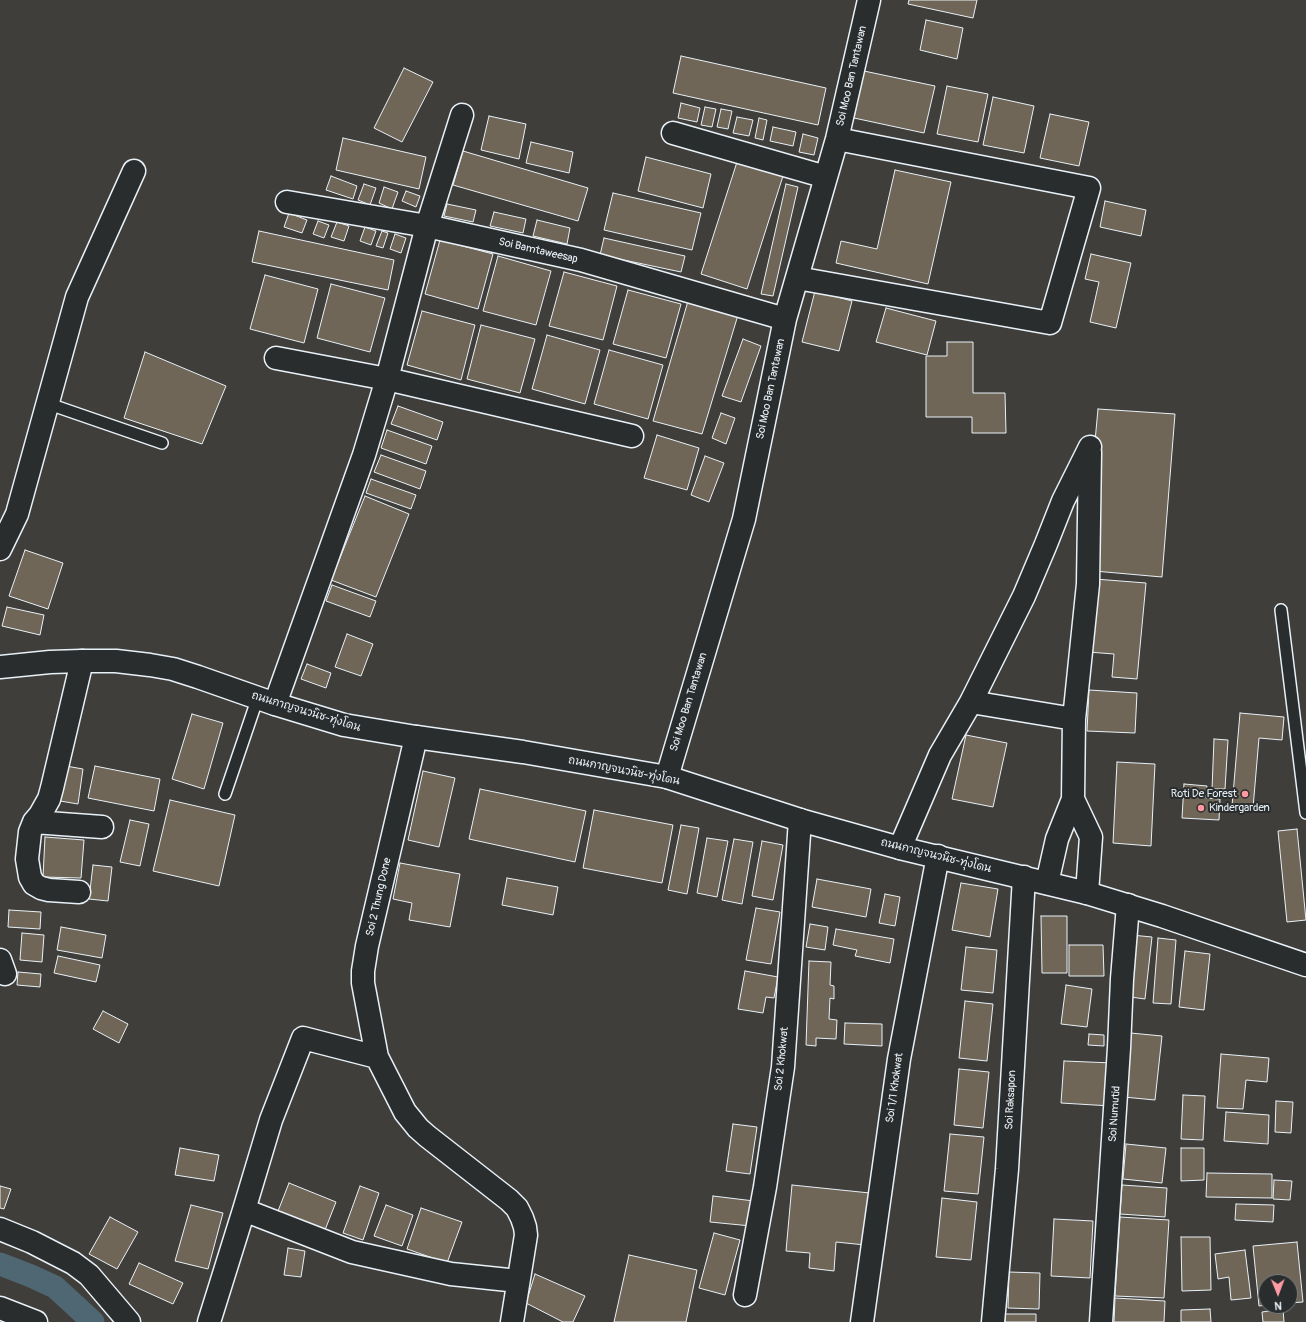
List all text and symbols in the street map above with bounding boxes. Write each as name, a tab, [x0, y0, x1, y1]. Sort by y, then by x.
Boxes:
street label: Soi Moo Ban Tantawan	[834, 24, 870, 128]
street label: Soi Bamtaweesap	[497, 235, 579, 267]
street label: Soi Moo Ban Tantawan	[754, 337, 788, 441]
street label: Soi Moo Ban Tantawan	[668, 651, 710, 753]
street label: ถนนกาญจนวนิช-ทุ่งโดน	[250, 689, 362, 735]
street label: ถนนกาญจนวนิช-ทุ่งโดน	[567, 754, 681, 788]
place label: Roti De Forest	[1171, 787, 1237, 801]
marker: Roti De Forest	[1240, 789, 1250, 799]
place label: Kindergarden	[1209, 801, 1270, 815]
marker: Kindergarden	[1196, 803, 1206, 813]
street label: ถนนกาญจนวนิช-ทุ่งโดน	[879, 836, 993, 876]
street label: Soi 2 Thung Done	[364, 856, 394, 938]
street label: Soi 2 Khokwat	[772, 1026, 792, 1092]
street label: Soi 1/1 Khokwat	[884, 1052, 906, 1124]
street label: Soi Raksapon	[1003, 1070, 1019, 1130]
street label: Soi Numutid	[1106, 1085, 1124, 1143]
north arrow	[1258, 1274, 1298, 1314]
text: N	[1274, 1299, 1282, 1312]

